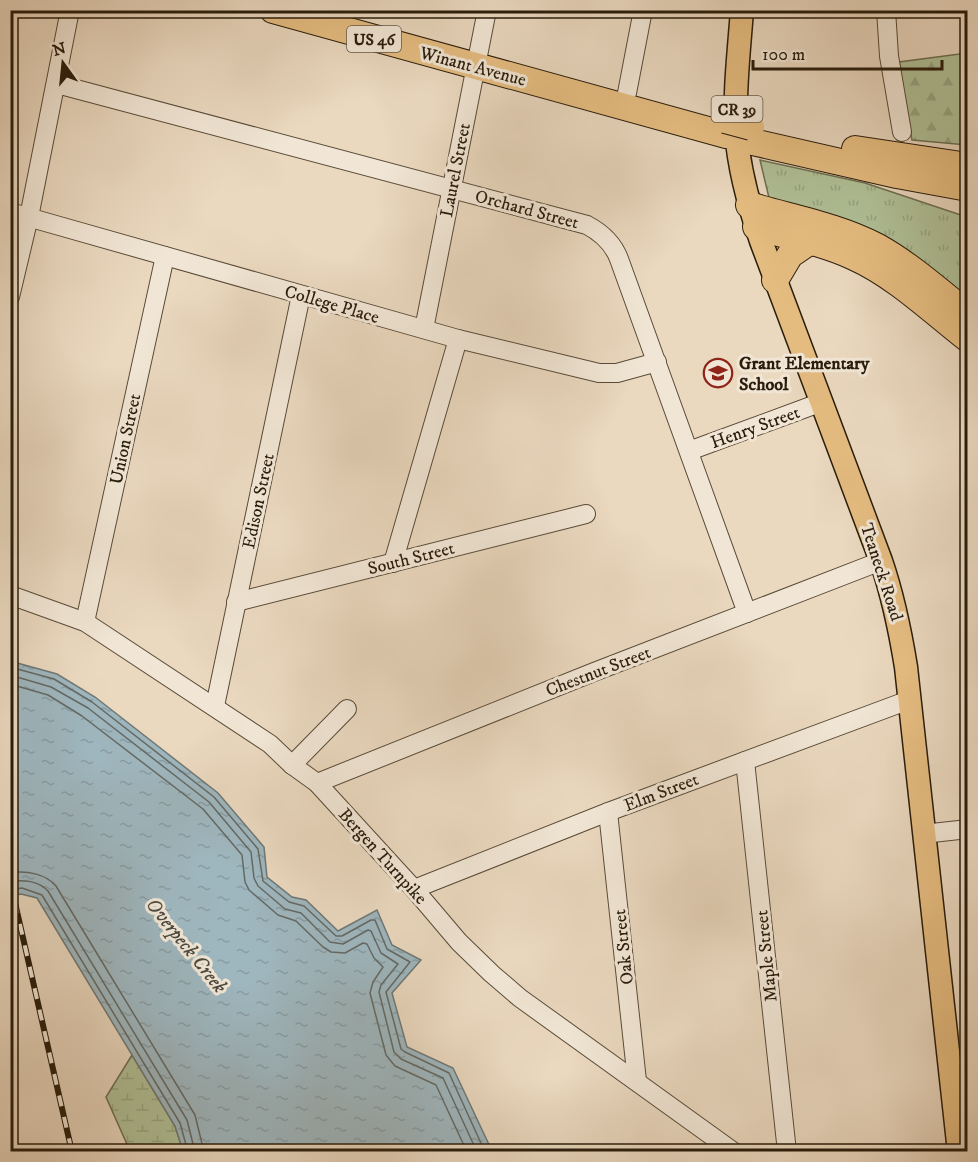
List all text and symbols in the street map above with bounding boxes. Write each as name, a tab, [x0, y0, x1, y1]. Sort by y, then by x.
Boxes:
road number: US 46	[347, 26, 401, 52]
north arrow	[33, 33, 93, 93]
scale bar	[753, 33, 942, 71]
text: N	[50, 38, 68, 61]
street label: Winant Avenue	[416, 42, 528, 92]
text: 100 m	[762, 44, 805, 66]
road number: CR 39	[712, 96, 762, 122]
street label: Laurel Street	[436, 121, 476, 219]
street label: Orchard Street	[473, 186, 581, 234]
street label: College Place	[282, 281, 382, 329]
place label: Grant Elementary School	[739, 353, 870, 396]
school or university icon: Grant Elementary School	[702, 357, 734, 389]
street label: Union Street	[106, 392, 146, 487]
street label: Henry Street	[708, 402, 803, 454]
street label: Edison Street	[238, 451, 280, 551]
street label: Teaneck Road	[855, 521, 907, 624]
street label: South Street	[366, 538, 457, 580]
street label: Chestnut Street	[543, 642, 654, 702]
street label: Elm Street	[621, 769, 702, 817]
street label: Bergen Turnpike	[333, 804, 431, 909]
water label: Overpeck Creek	[140, 893, 232, 999]
street label: Oak Street	[609, 908, 639, 986]
street label: Maple Street	[751, 909, 783, 1003]

